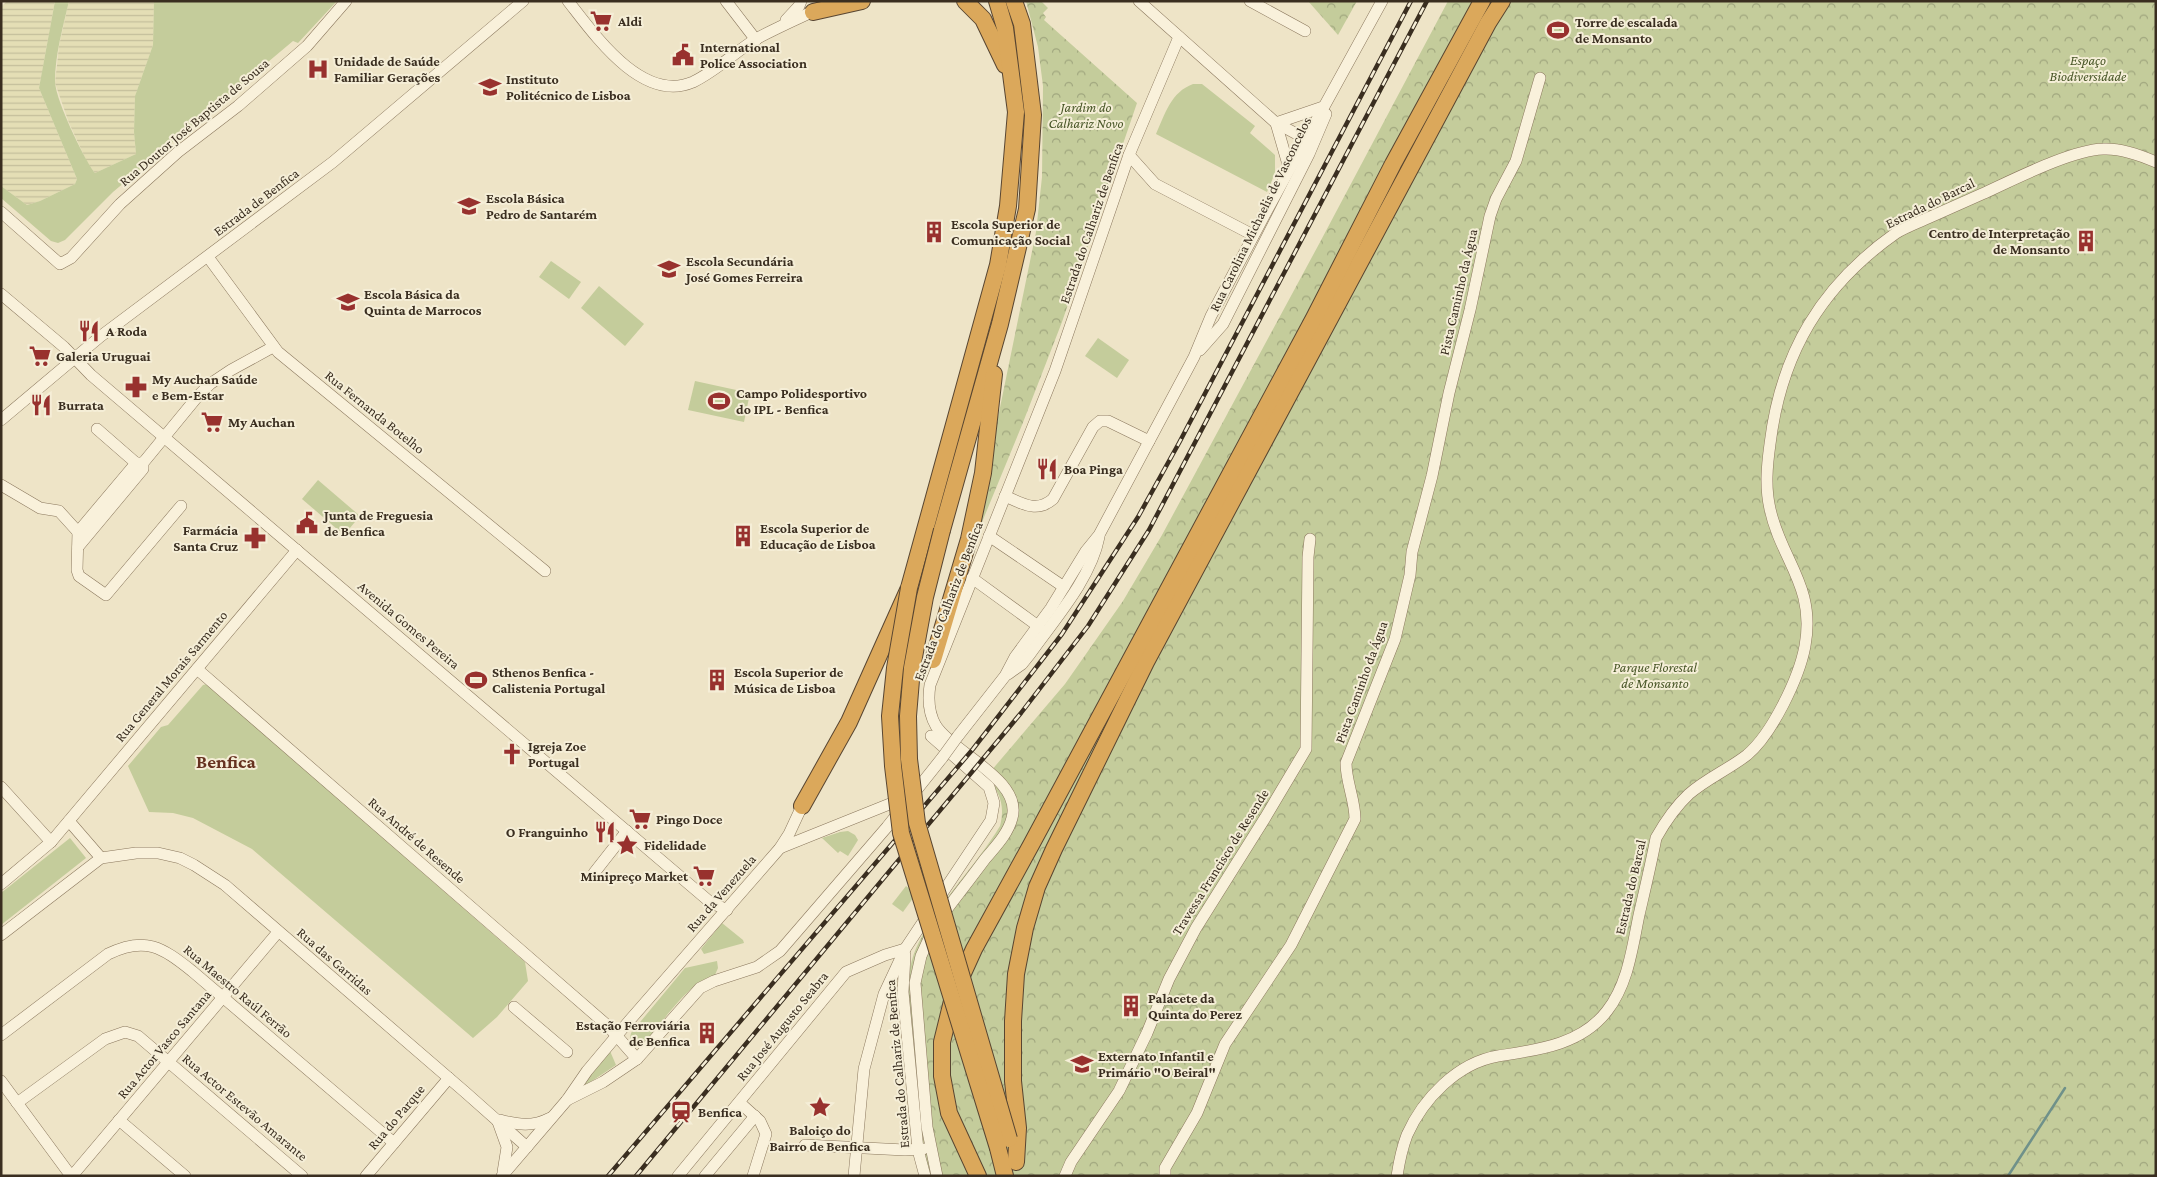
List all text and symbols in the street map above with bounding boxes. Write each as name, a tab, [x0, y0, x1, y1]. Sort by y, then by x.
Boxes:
supermarket icon: Aldi	[588, 8, 614, 34]
place label: Aldi	[617, 13, 642, 29]
place label: Torre de escalada de Monsanto	[1575, 14, 1678, 46]
sports icon: Torre de escalada de Monsanto	[1545, 17, 1571, 43]
place label: International Police Association	[700, 39, 807, 71]
public building icon: International Police Association	[670, 42, 696, 68]
park label: Espaço Biodiversidade	[2050, 52, 2127, 84]
place label: Unidade de Saúde Familiar Gerações	[334, 53, 441, 85]
street label: Rua Doutor José Baptista de Sousa	[116, 54, 272, 189]
hospital icon: Unidade de Saúde Familiar Gerações	[305, 56, 331, 82]
place label: Instituto Politécnico de Lisboa	[506, 71, 631, 103]
school or university icon: Instituto Politécnico de Lisboa	[477, 74, 503, 100]
park label: Jardim do Calhariz Novo	[1048, 99, 1124, 131]
street label: Rua Carolina Michaelis de Vasconcelos	[1206, 114, 1314, 314]
street label: Estrada do Calhariz de Benfica	[1056, 140, 1126, 306]
street label: Estrada de Benfica	[210, 164, 302, 239]
street label: Estrada do Barcal	[1883, 174, 1977, 231]
place label: Escola Básica Pedro de Santarém	[486, 190, 597, 222]
school or university icon: Escola Básica Pedro de Santarém	[456, 193, 482, 219]
place label: Escola Superior de Comunicação Social	[951, 216, 1070, 248]
building icon: Escola Superior de Comunicação Social	[921, 219, 947, 245]
place label: Centro de Interpretação de Monsanto	[1928, 225, 2070, 257]
street label: Pista Caminho da Água	[1436, 227, 1480, 357]
building icon: Centro de Interpretação de Monsanto	[2073, 228, 2099, 254]
place label: Escola Secundária José Gomes Ferreira	[684, 253, 803, 285]
school or university icon: Escola Secundária José Gomes Ferreira	[656, 256, 682, 282]
place label: Escola Básica da Quinta de Marrocos	[364, 286, 482, 318]
school or university icon: Escola Básica da Quinta de Marrocos	[335, 289, 361, 315]
restaurant icon: A Roda	[76, 318, 102, 344]
place label: A Roda	[105, 323, 147, 339]
supermarket icon: Galeria Uruguai	[27, 343, 53, 369]
place label: Galeria Uruguai	[56, 348, 151, 364]
street label: Rua Fernanda Botelho	[322, 367, 428, 457]
place label: My Auchan Saúde e Bem-Estar	[152, 371, 258, 403]
pharmacy icon: My Auchan Saúde e Bem-Estar	[123, 374, 149, 400]
place label: Campo Polidesportivo do IPL - Benfica	[736, 385, 867, 417]
sports icon: Campo Polidesportivo do IPL - Benfica	[706, 388, 732, 414]
restaurant icon: Burrata	[28, 392, 54, 418]
place label: Burrata	[58, 397, 104, 413]
supermarket icon: My Auchan	[199, 409, 225, 435]
place label: My Auchan	[228, 414, 295, 430]
restaurant icon: Boa Pinga	[1034, 456, 1060, 482]
place label: Boa Pinga	[1064, 461, 1123, 477]
place label: Junta de Freguesia de Benfica	[322, 507, 433, 539]
public building icon: Junta de Freguesia de Benfica	[294, 510, 320, 536]
street label: Estrada do Calhariz de Benfica	[910, 519, 986, 683]
place label: Escola Superior de Educação de Lisboa	[760, 520, 876, 552]
place label: Farmácia Santa Cruz	[173, 522, 239, 554]
building icon: Escola Superior de Educação de Lisboa	[730, 523, 756, 549]
pharmacy icon: Farmácia Santa Cruz	[242, 525, 268, 551]
street label: Avenida Gomes Pereira	[355, 578, 463, 673]
street label: Rua General Morais Sarmento	[111, 607, 231, 745]
street label: Pista Caminho da Água	[1331, 618, 1391, 745]
park label: Parque Florestal de Monsanto	[1613, 659, 1698, 691]
place label: Sthenos Benfica - Calistenia Portugal	[492, 664, 605, 696]
place label: Escola Superior de Música de Lisboa	[734, 664, 844, 696]
sports icon: Sthenos Benfica - Calistenia Portugal	[463, 667, 489, 693]
building icon: Escola Superior de Música de Lisboa	[704, 667, 730, 693]
place label: Igreja Zoe Portugal	[528, 738, 587, 770]
church icon: Igreja Zoe Portugal	[499, 741, 525, 767]
district label: Benfica	[196, 751, 257, 772]
street label: Travessa Francisco de Resende	[1168, 786, 1272, 938]
street label: Rua André de Resende	[365, 794, 469, 886]
supermarket icon: Pingo Doce	[627, 806, 653, 832]
place label: Pingo Doce	[656, 811, 723, 827]
restaurant icon: O Franguinho	[592, 819, 618, 845]
place label: O Franguinho	[506, 824, 588, 840]
place icon: Fidelidade	[614, 832, 640, 858]
place label: Fidelidade	[644, 837, 707, 853]
street label: Estrada do Barcal	[1611, 838, 1649, 936]
street label: Rua da Venezuela	[683, 851, 759, 935]
supermarket icon: Minipreço Market	[691, 863, 717, 889]
place label: Minipreço Market	[581, 868, 689, 884]
street label: Rua das Garridas	[294, 924, 376, 998]
street label: Rua Maestro Raúl Ferrão	[181, 941, 295, 1041]
street label: Rua José Augusto Seabra	[733, 968, 831, 1084]
street label: Estrada do Calhariz de Benfica	[882, 979, 912, 1149]
street label: Rua Actor Vasco Santana	[114, 986, 215, 1102]
place label: Palacete da Quinta do Perez	[1148, 990, 1243, 1022]
building icon: Palacete da Quinta do Perez	[1118, 993, 1144, 1019]
place label: Estação Ferroviária de Benfica	[576, 1017, 690, 1049]
building icon: Estação Ferroviária de Benfica	[694, 1020, 720, 1046]
place label: Externato Infantil e Primário "O Beiral"	[1098, 1048, 1216, 1080]
street label: Rua Actor Estevão Amarante	[179, 1050, 311, 1164]
school or university icon: Externato Infantil e Primário "O Beiral"	[1069, 1051, 1095, 1077]
street label: Rua do Parque	[364, 1081, 428, 1153]
place icon: Baloiço do Bairro de Benfica	[807, 1094, 833, 1120]
station icon: Benfica	[668, 1099, 694, 1125]
place label: Benfica	[698, 1104, 742, 1120]
place label: Baloiço do Bairro de Benfica	[770, 1122, 871, 1154]

